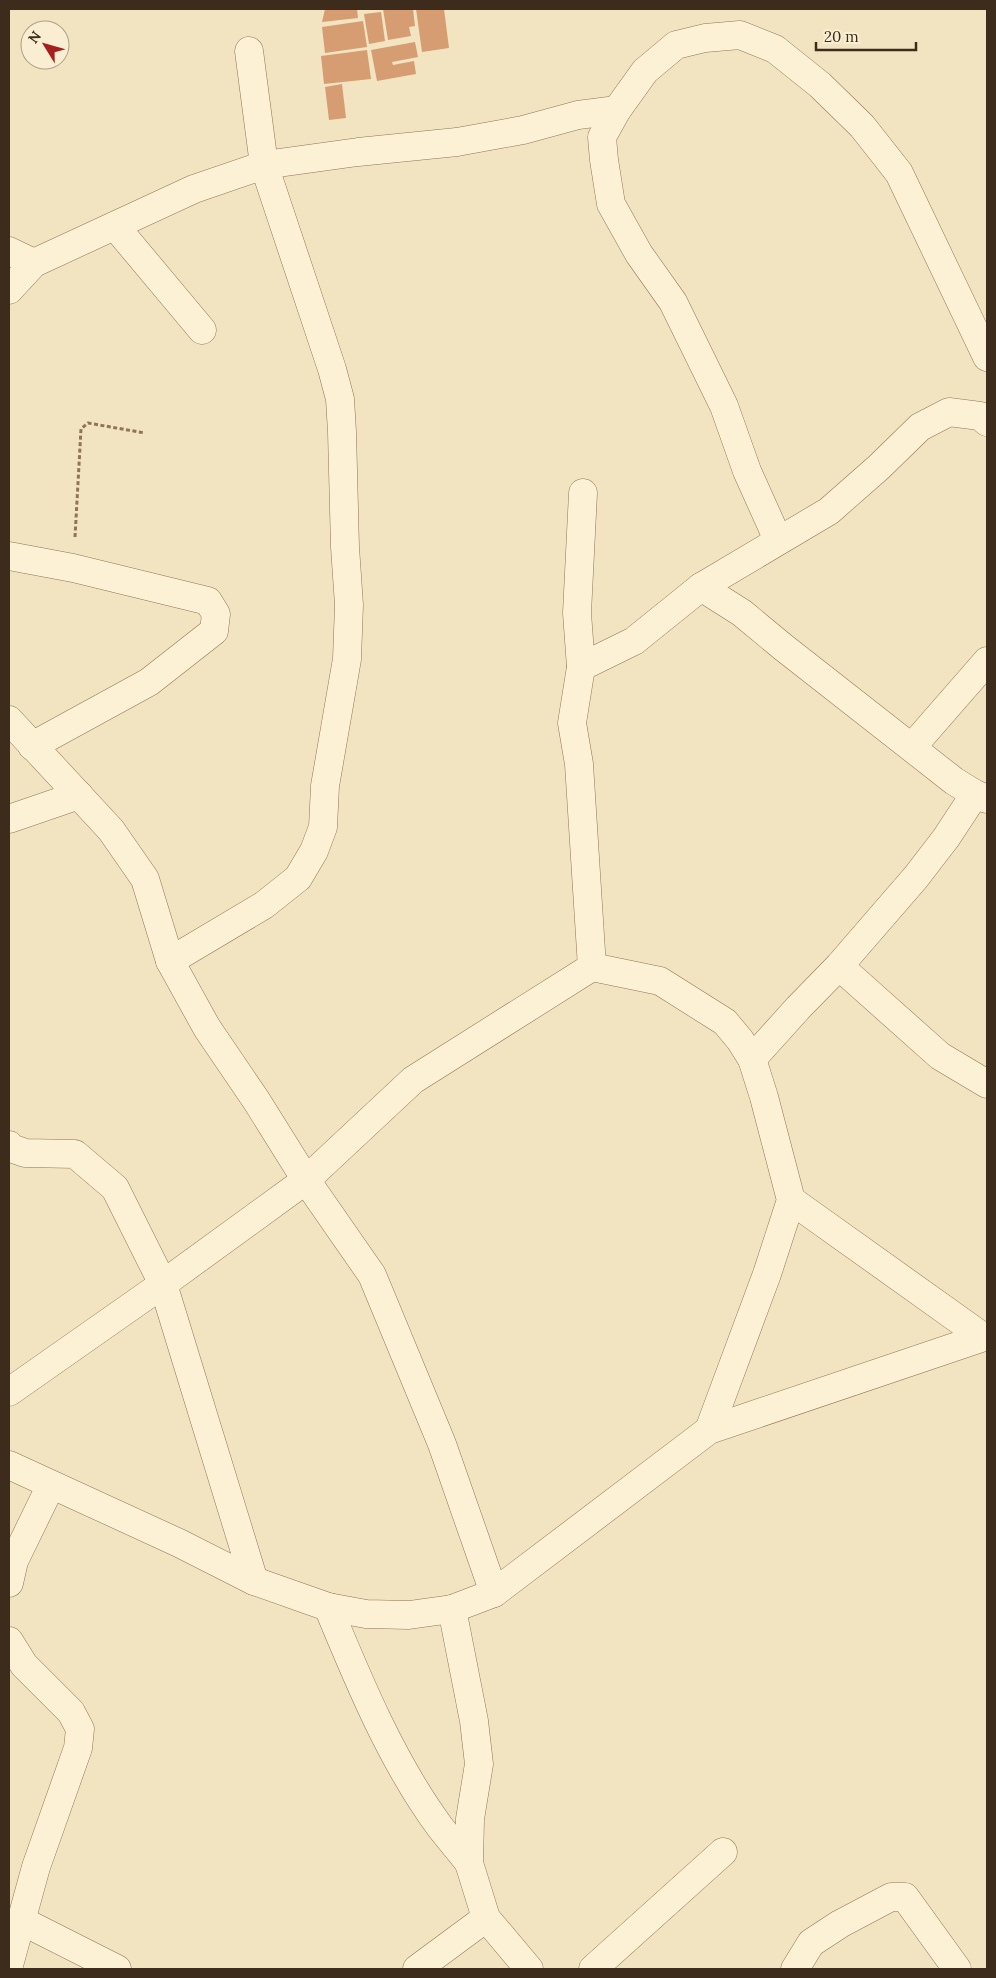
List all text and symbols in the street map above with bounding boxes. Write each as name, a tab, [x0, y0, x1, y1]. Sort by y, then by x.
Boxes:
north arrow	[20, 20, 70, 70]
scale bar	[816, 20, 916, 52]
text: N	[24, 27, 45, 47]
text: 20 m	[824, 27, 859, 46]

